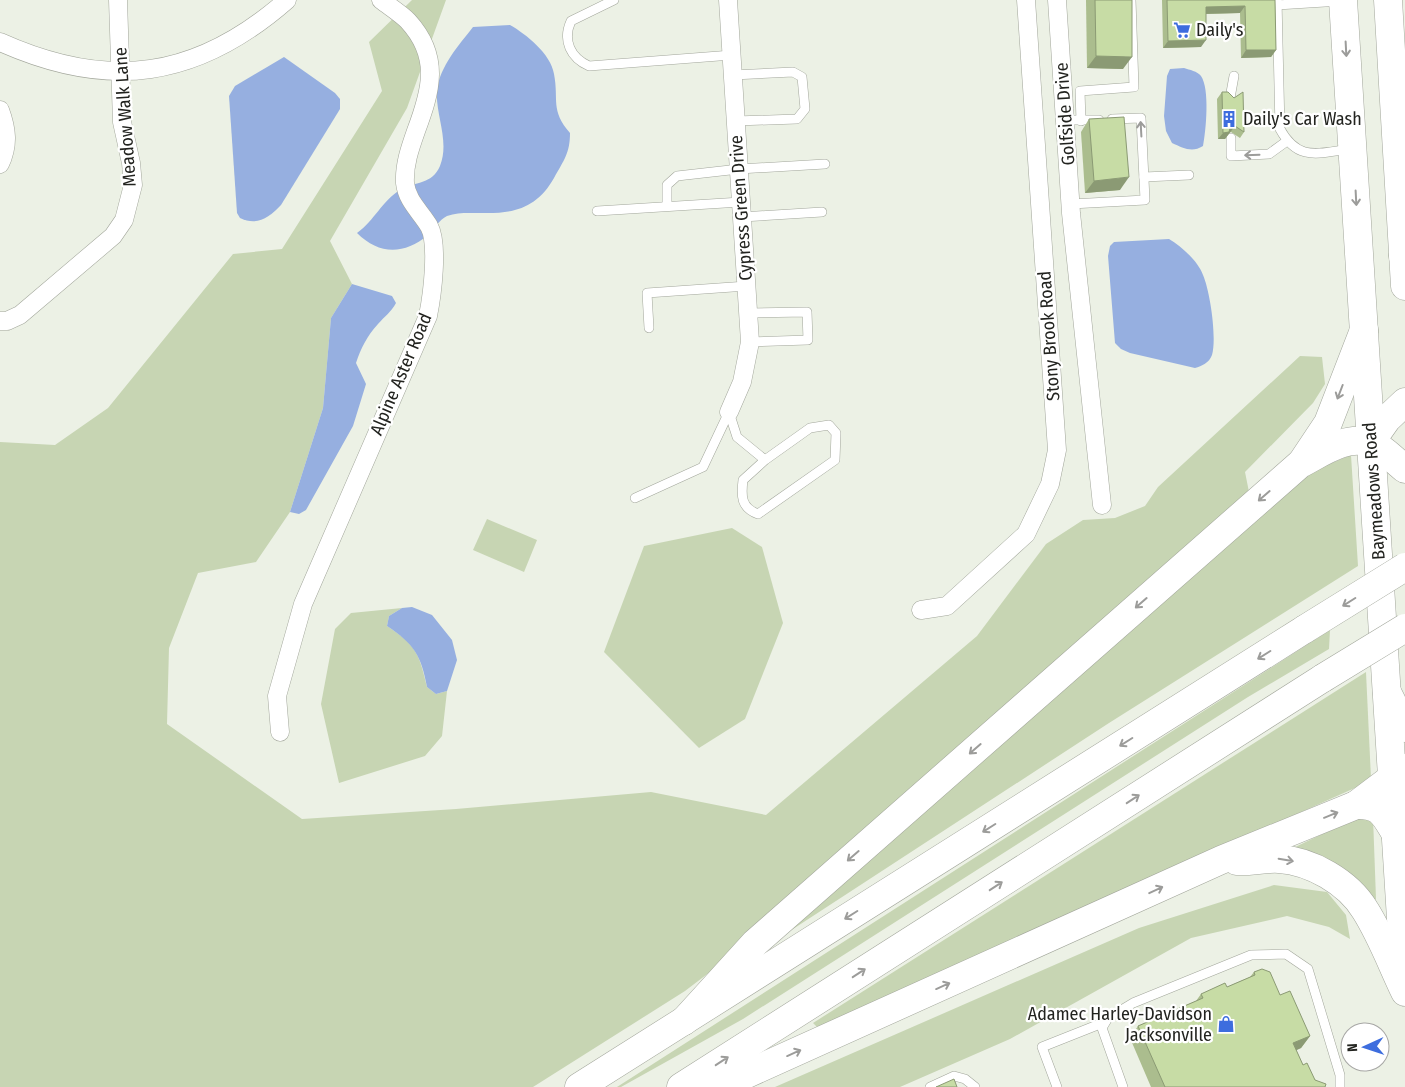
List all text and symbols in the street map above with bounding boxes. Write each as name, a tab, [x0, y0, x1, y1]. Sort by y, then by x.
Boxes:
place label: Daily's	[1196, 19, 1244, 41]
supermarket icon: Daily's	[1172, 20, 1192, 40]
one-way arrow	[1342, 40, 1351, 56]
street label: Meadow Walk Lane	[109, 47, 141, 187]
street label: Golfside Drive	[1050, 62, 1080, 166]
place label: Daily's Car Wash	[1243, 108, 1362, 130]
building icon: Daily's Car Wash	[1219, 109, 1239, 129]
one-way arrow	[1137, 121, 1146, 137]
street label: Cypress Green Drive	[725, 134, 757, 281]
one-way arrow	[1245, 150, 1261, 160]
one-way arrow	[1351, 189, 1360, 205]
street label: Stony Brook Road	[1033, 270, 1065, 402]
street label: Alpine Aster Road	[365, 310, 437, 438]
one-way arrow	[1335, 384, 1344, 400]
street label: Baymeadows Road	[1358, 421, 1390, 561]
one-way arrow	[1257, 491, 1270, 502]
one-way arrow	[1342, 597, 1356, 607]
one-way arrow	[1135, 598, 1148, 609]
one-way arrow	[1257, 650, 1271, 661]
one-way arrow	[1120, 737, 1134, 747]
one-way arrow	[969, 743, 982, 754]
one-way arrow	[1126, 794, 1140, 804]
one-way arrow	[1323, 810, 1338, 820]
one-way arrow	[982, 823, 996, 834]
one-way arrow	[847, 850, 860, 862]
one-way arrow	[1278, 856, 1294, 866]
one-way arrow	[989, 881, 1003, 891]
one-way arrow	[1148, 885, 1163, 894]
one-way arrow	[845, 910, 859, 920]
one-way arrow	[852, 968, 866, 978]
one-way arrow	[935, 981, 950, 991]
place label: Adamec Harley-Davidson Jacksonville	[1028, 1003, 1212, 1046]
shop icon: Adamec Harley-Davidson Jacksonville	[1216, 1014, 1236, 1034]
north arrow	[1340, 1022, 1390, 1072]
text: N	[1344, 1043, 1361, 1052]
one-way arrow	[786, 1047, 801, 1057]
one-way arrow	[715, 1056, 729, 1066]

